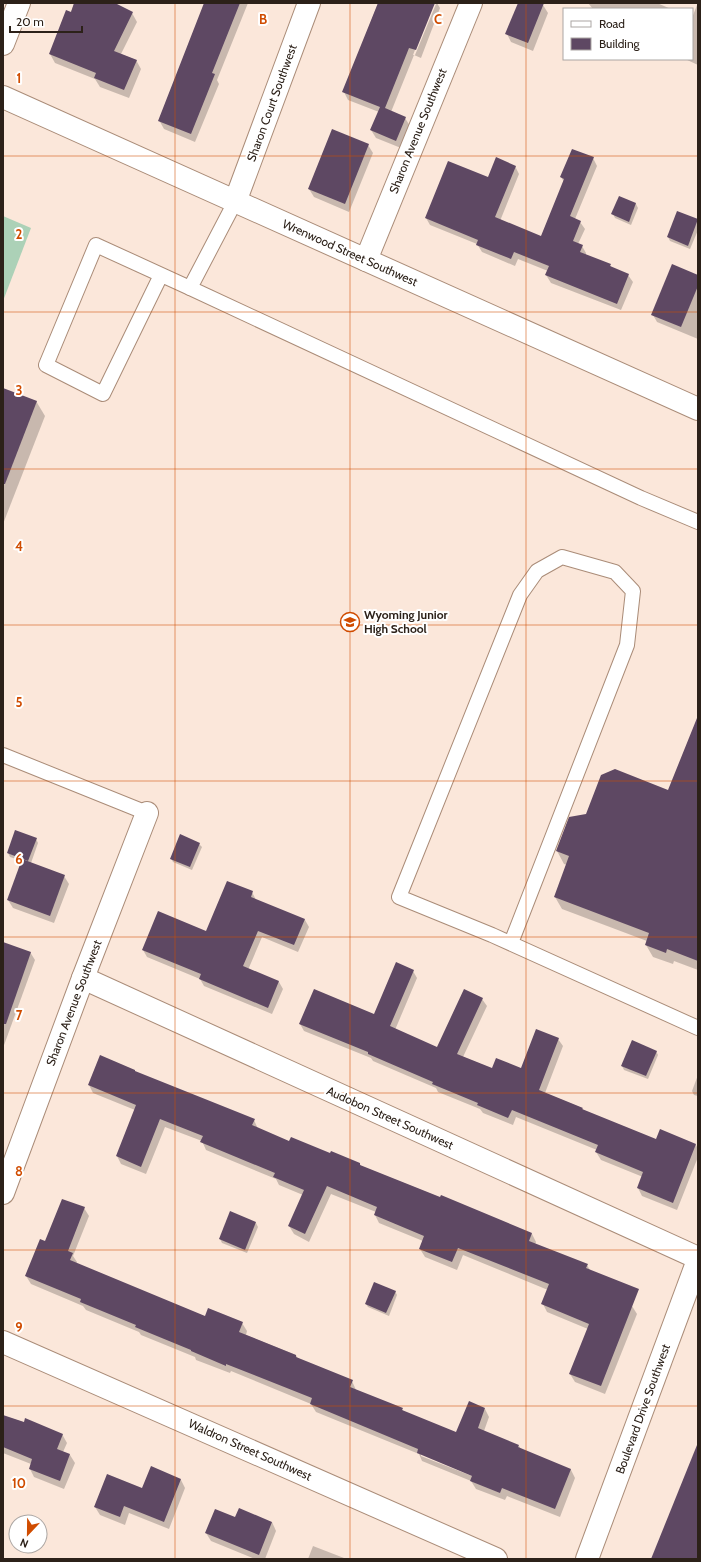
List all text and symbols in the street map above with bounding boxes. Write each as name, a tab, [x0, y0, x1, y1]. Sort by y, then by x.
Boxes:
scale bar	[10, 8, 82, 34]
legend	[563, 8, 693, 60]
text: B	[259, 11, 267, 27]
text: C	[434, 11, 442, 27]
text: 20 m	[16, 14, 44, 29]
text: Road	[599, 16, 625, 31]
text: Building	[599, 36, 641, 51]
street label: Sharon Court Southwest	[243, 42, 300, 163]
street label: Sharon Avenue Southwest	[386, 66, 450, 196]
text: 1	[17, 70, 21, 86]
street label: Wrenwood Street Southwest	[280, 216, 420, 289]
text: 2	[16, 226, 23, 242]
text: 3	[15, 382, 23, 398]
text: 4	[15, 538, 23, 554]
place label: Wyoming Junior High School	[364, 607, 447, 636]
school or university icon: Wyoming Junior High School	[339, 611, 361, 633]
text: 5	[16, 694, 23, 710]
text: 6	[15, 851, 23, 867]
street label: Sharon Avenue Southwest	[43, 938, 105, 1068]
text: 7	[16, 1007, 23, 1023]
street label: Audobon Street Southwest	[325, 1083, 456, 1152]
text: 8	[15, 1163, 23, 1179]
text: 9	[15, 1319, 23, 1335]
street label: Boulevard Drive Southwest	[612, 1342, 673, 1476]
street label: Waldron Street Southwest	[186, 1416, 314, 1484]
text: 10	[12, 1475, 26, 1491]
north arrow	[8, 1514, 48, 1554]
text: N	[18, 1535, 30, 1551]

